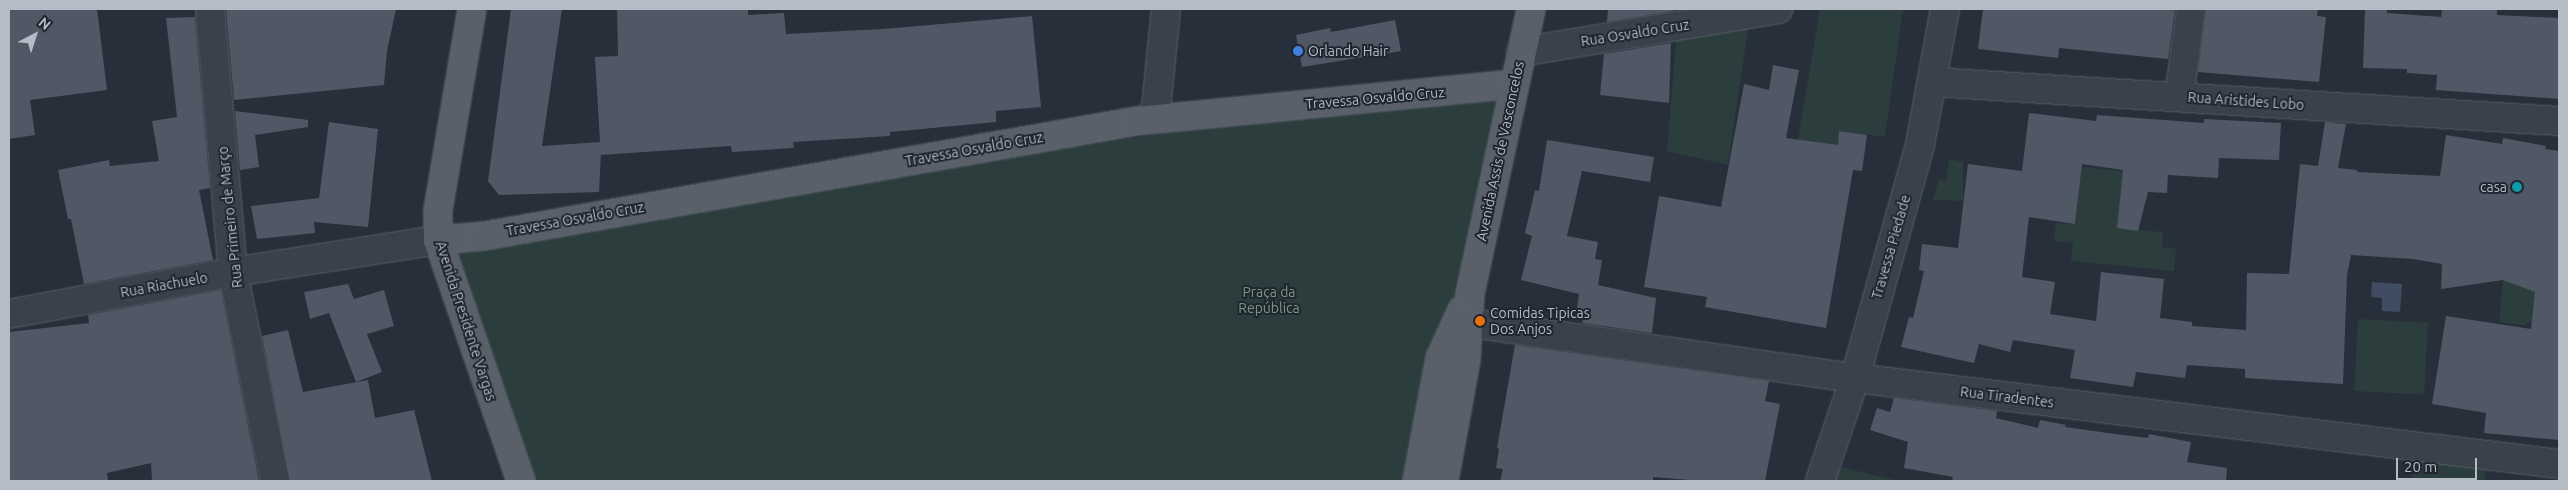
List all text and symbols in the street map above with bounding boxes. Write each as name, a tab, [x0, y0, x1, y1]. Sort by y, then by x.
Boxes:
north arrow	[10, 10, 60, 60]
text: N	[35, 14, 54, 33]
street label: Rua Osvaldo Cruz	[1580, 16, 1690, 50]
place label: Orlando Hair	[1308, 43, 1388, 59]
marker: Orlando Hair	[1292, 45, 1304, 57]
street label: Avenida Assis de Vasconcelos	[1473, 60, 1527, 242]
street label: Travessa Osvaldo Cruz	[1305, 84, 1445, 112]
street label: Rua Aristides Lobo	[2187, 89, 2305, 113]
street label: Travessa Osvaldo Cruz	[904, 129, 1044, 169]
street label: Rua Primeiro de Março	[214, 145, 246, 289]
place label: casa	[2480, 179, 2507, 195]
marker: casa	[2511, 181, 2523, 193]
street label: Travessa Piedade	[1868, 193, 1914, 301]
street label: Travessa Osvaldo Cruz	[505, 199, 645, 239]
street label: Avenida Presidente Vargas	[432, 239, 500, 403]
street label: Rua Riachuelo	[119, 269, 209, 301]
park label: Praça da República	[1238, 284, 1300, 316]
place label: Comidas Tipicas Dos Anjos	[1490, 305, 1590, 338]
marker: Comidas Tipicas Dos Anjos	[1474, 315, 1486, 327]
street label: Rua Tiradentes	[1959, 383, 2055, 411]
scale bar	[2398, 448, 2479, 480]
text: 20 m	[2404, 458, 2437, 475]

